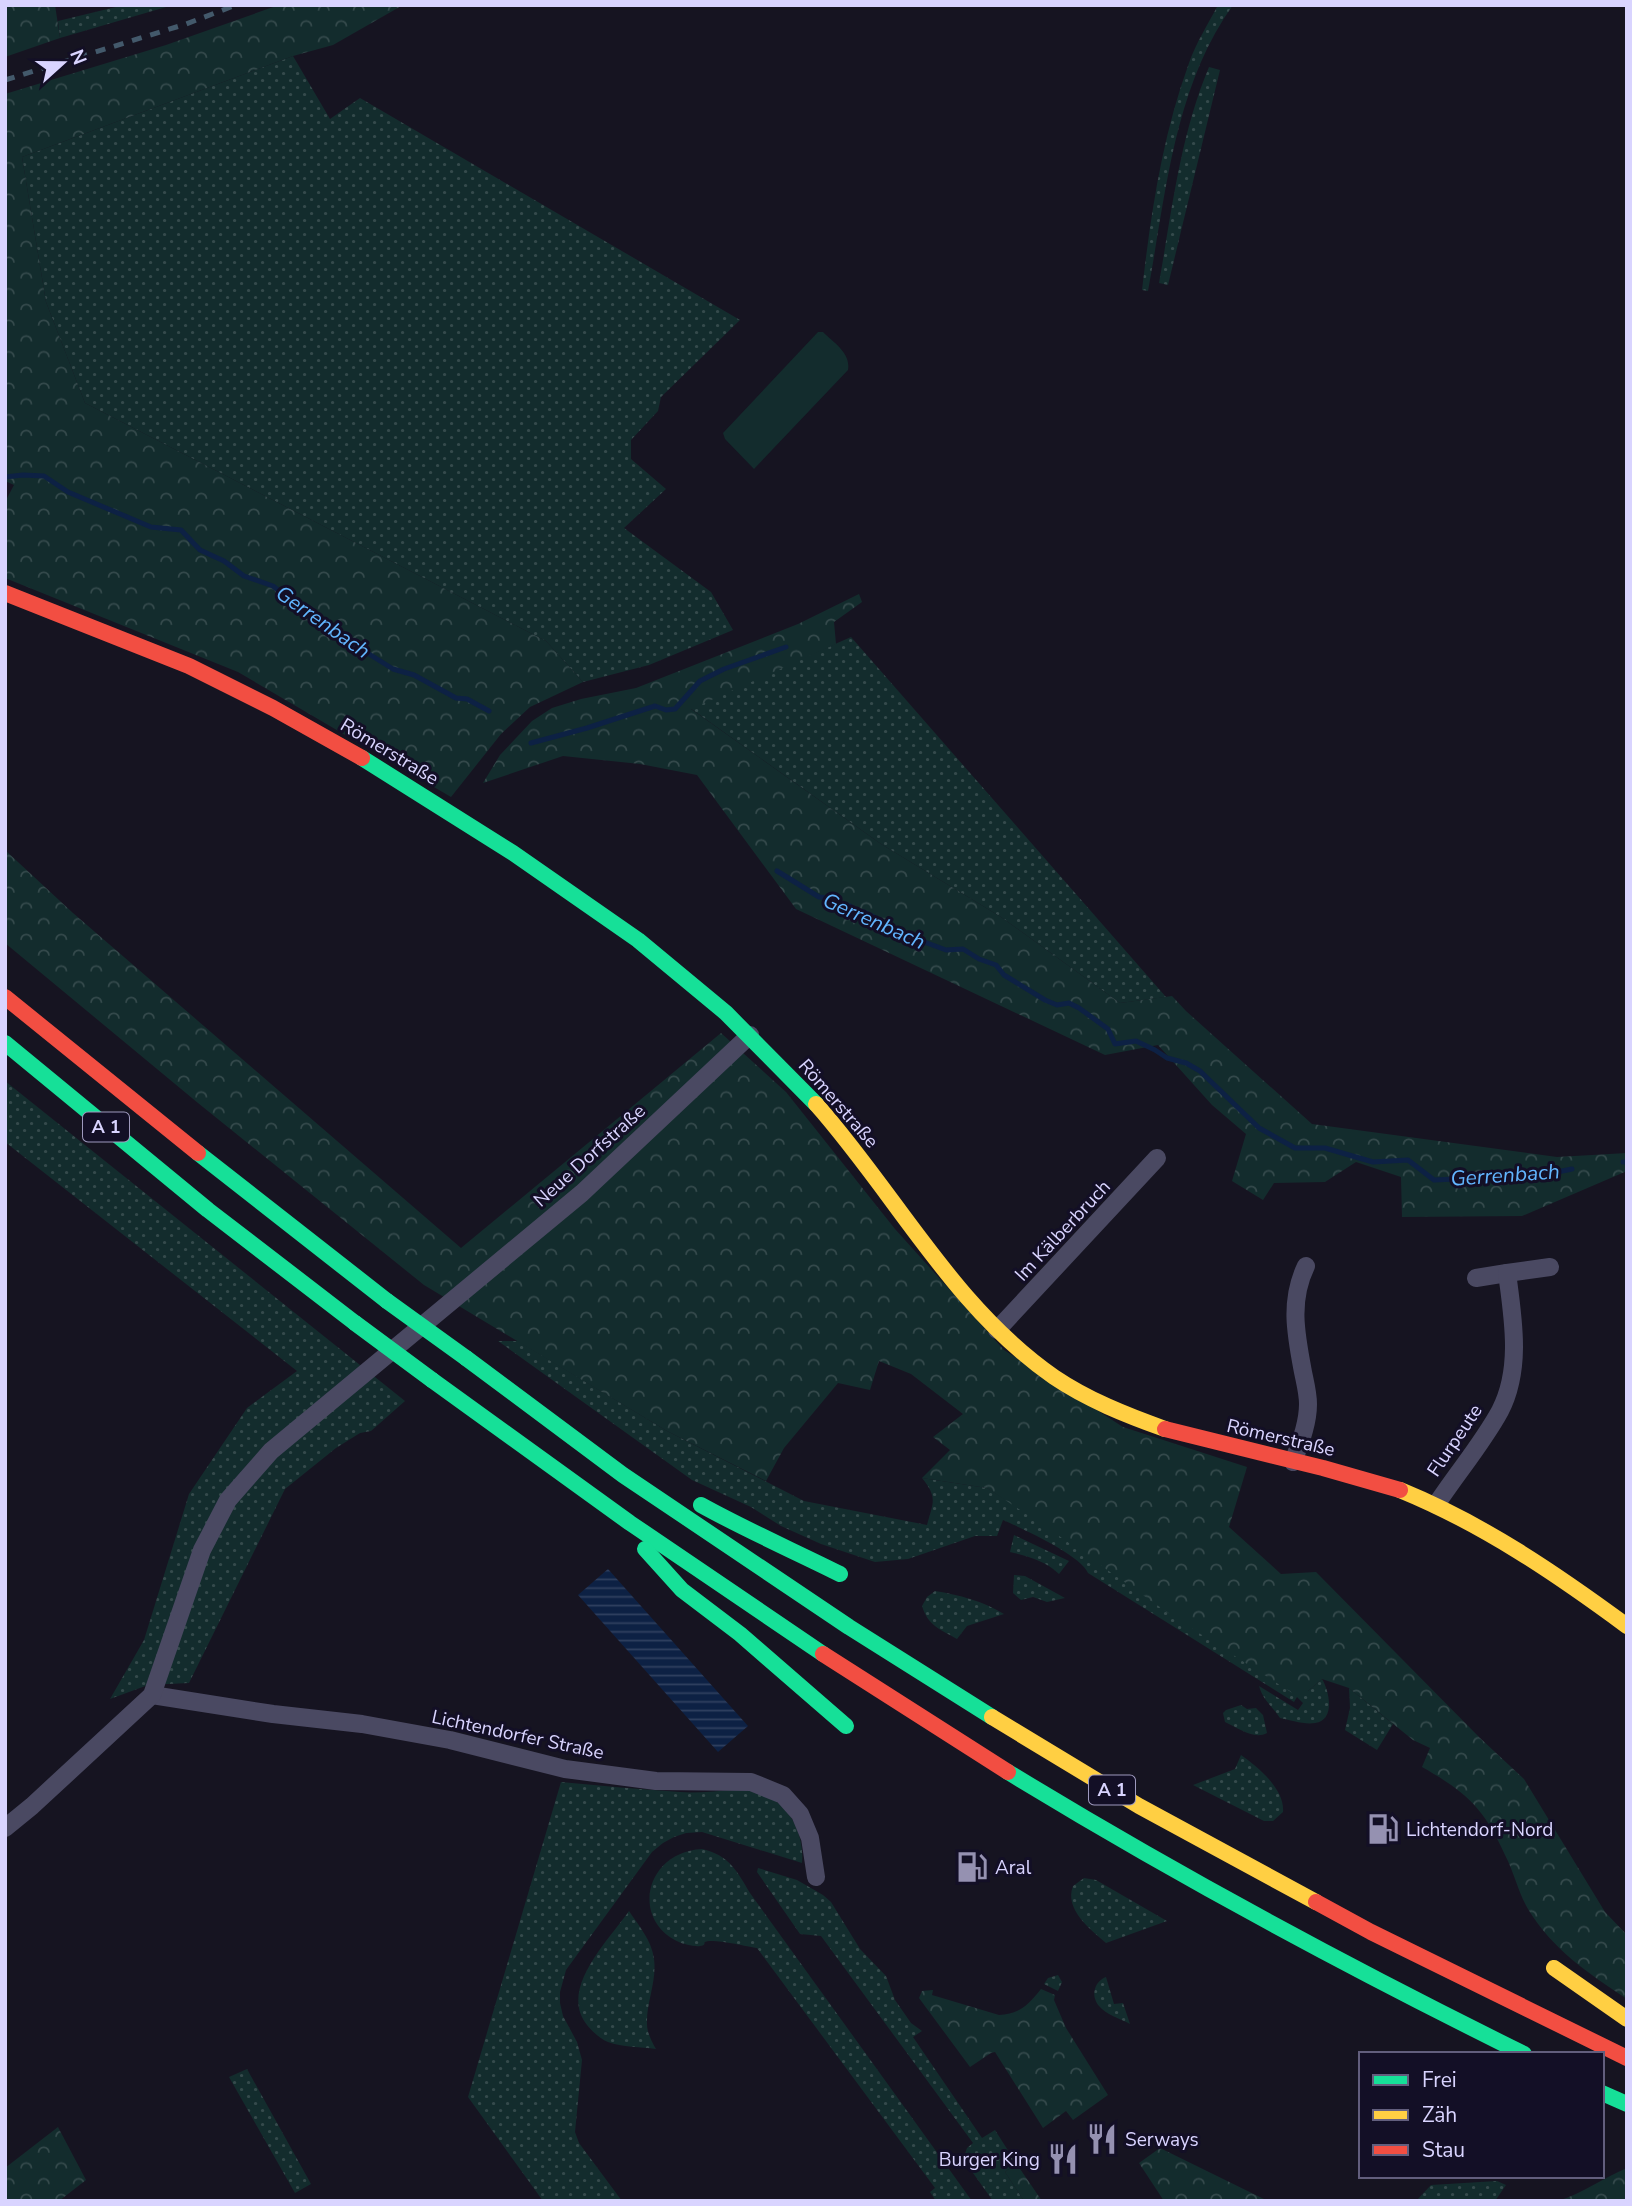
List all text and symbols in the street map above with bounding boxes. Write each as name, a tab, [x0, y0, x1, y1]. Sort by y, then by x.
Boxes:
north arrow	[28, 28, 98, 98]
text: N	[63, 46, 93, 69]
water label: Gerrenbach	[270, 579, 376, 665]
street label: Römerstraße	[335, 712, 443, 791]
water label: Gerrenbach	[818, 886, 930, 956]
street label: Römerstraße	[792, 1053, 884, 1154]
street label: Neue Dorfstraße	[528, 1098, 651, 1213]
road number: A 1	[83, 1112, 129, 1142]
water label: Gerrenbach	[1449, 1157, 1561, 1193]
street label: Im Kälberbruch	[1009, 1174, 1116, 1287]
street label: Flurpeute	[1421, 1399, 1489, 1482]
street label: Römerstraße	[1224, 1413, 1337, 1463]
street label: Lichtendorfer Straße	[429, 1704, 606, 1766]
road number: A 1	[1089, 1776, 1135, 1804]
fuel station icon: Lichtendorf-Nord	[1366, 1812, 1400, 1846]
place label: Lichtendorf-Nord	[1406, 1817, 1553, 1843]
fuel station icon: Aral	[955, 1850, 989, 1884]
place label: Aral	[995, 1855, 1032, 1881]
legend	[1359, 2052, 1604, 2178]
text: Frei	[1422, 2066, 1457, 2094]
text: Zäh	[1422, 2101, 1457, 2129]
restaurant icon: Serways	[1085, 2122, 1119, 2156]
place label: Serways	[1125, 2127, 1199, 2153]
text: Stau	[1422, 2136, 1465, 2164]
restaurant icon: Burger King	[1046, 2142, 1080, 2176]
place label: Burger King	[939, 2147, 1040, 2173]

